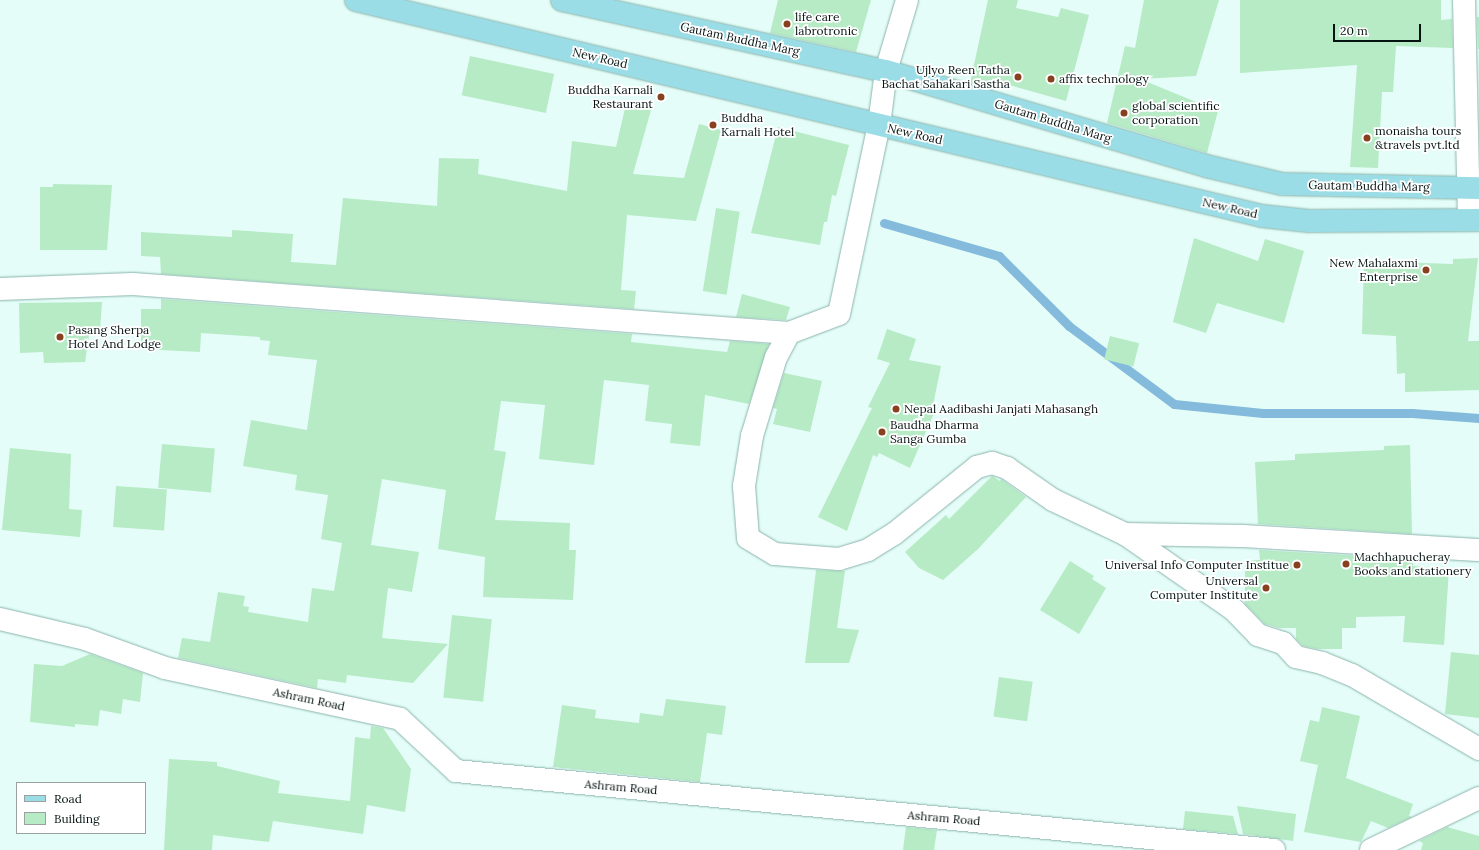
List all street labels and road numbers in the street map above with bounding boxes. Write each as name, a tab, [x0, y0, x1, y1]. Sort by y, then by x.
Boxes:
street label: Gautam Buddha Marg	[679, 19, 801, 59]
street label: New Road	[571, 45, 629, 71]
street label: Gautam Buddha Marg	[993, 96, 1113, 146]
street label: New Road	[886, 121, 944, 147]
street label: Gautam Buddha Marg	[1308, 178, 1430, 194]
street label: New Road	[1201, 195, 1259, 221]
street label: Ashram Road	[272, 684, 346, 714]
street label: Ashram Road	[584, 777, 658, 797]
street label: Ashram Road	[907, 808, 981, 828]

